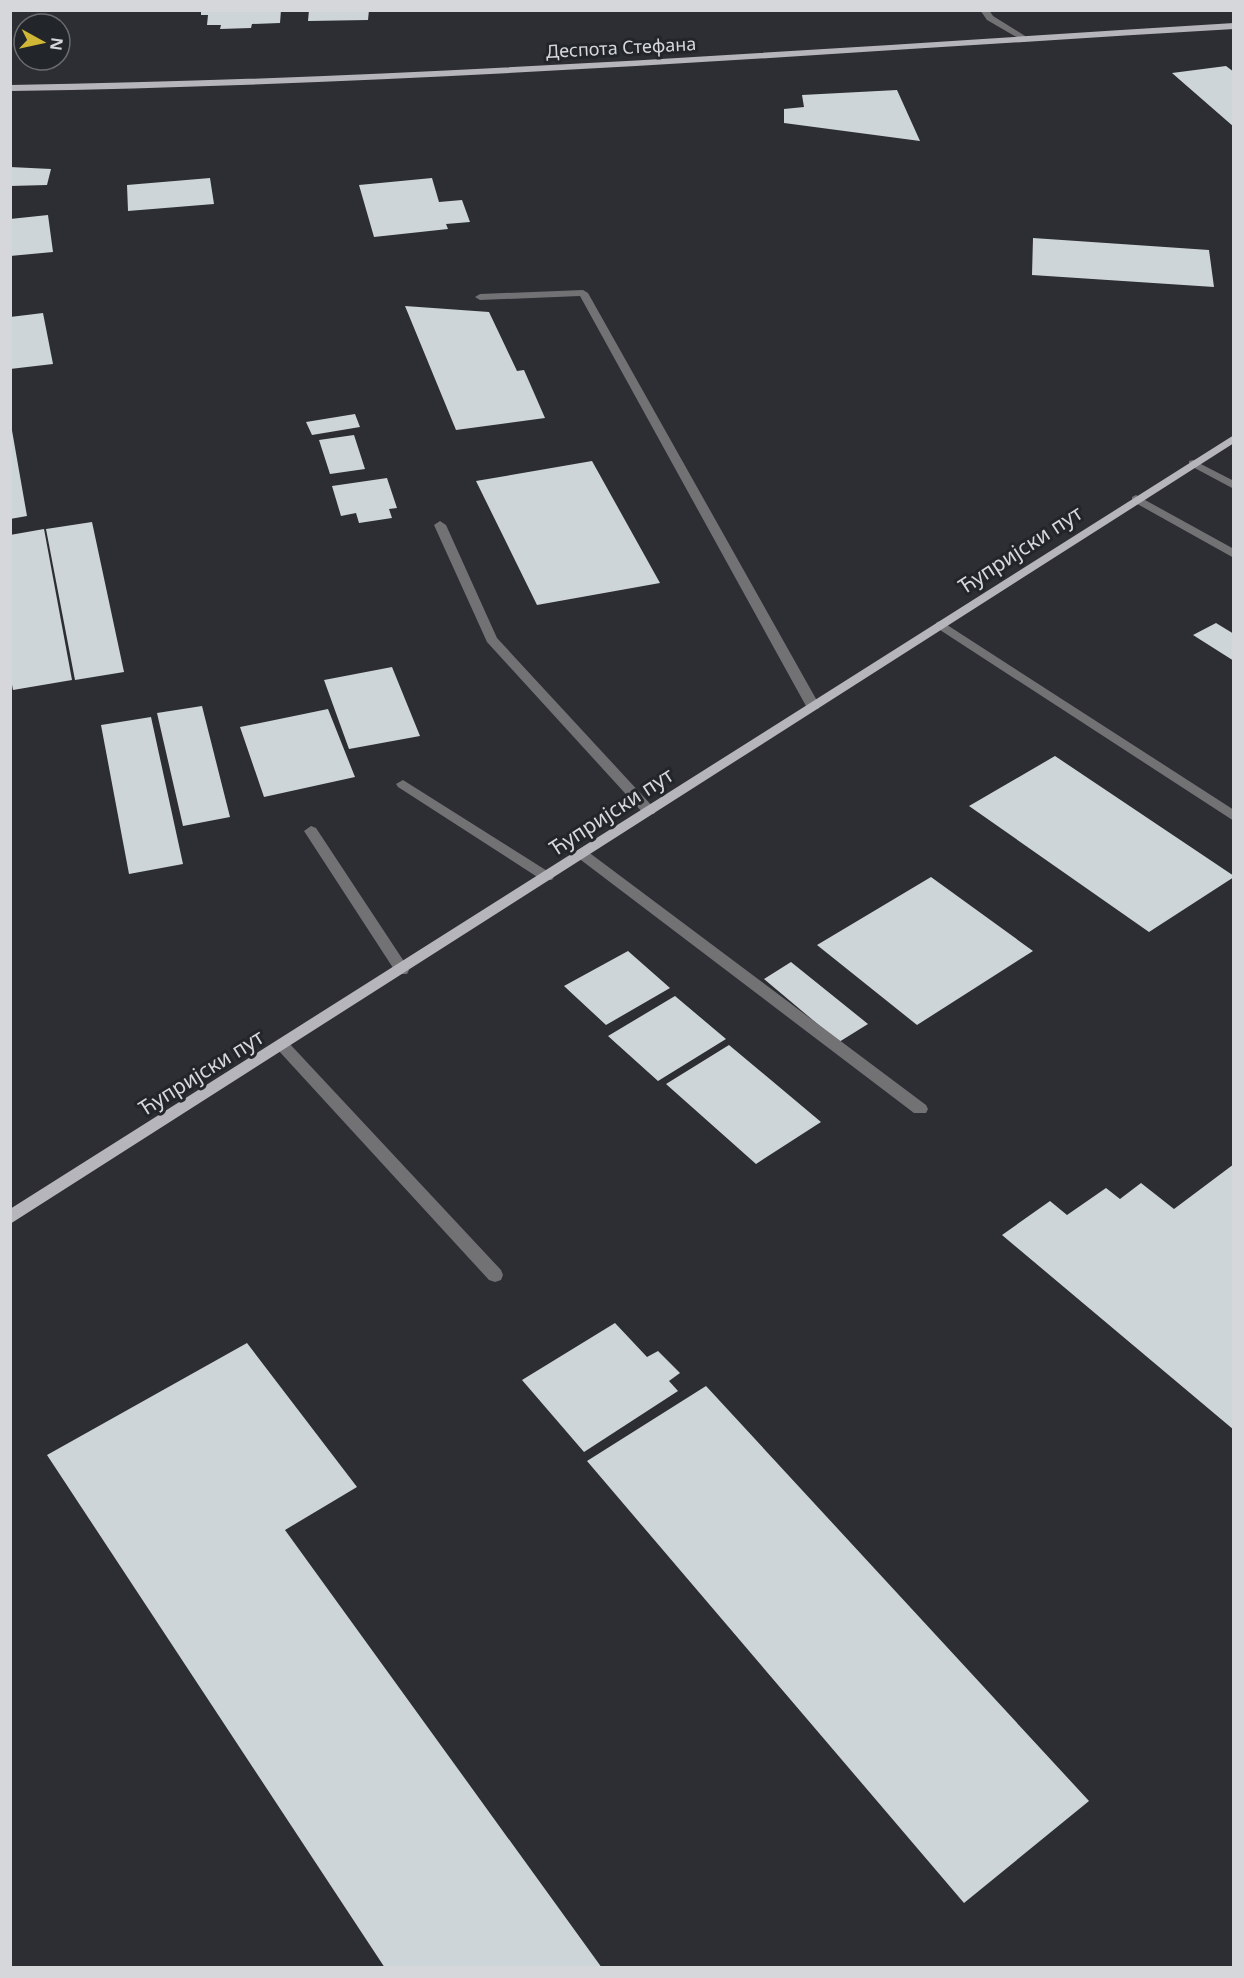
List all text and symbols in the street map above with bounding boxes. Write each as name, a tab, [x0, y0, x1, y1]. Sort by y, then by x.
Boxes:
north arrow	[12, 12, 72, 72]
street label: Деспота Стефана	[545, 31, 697, 63]
text: N	[45, 36, 69, 52]
street label: Ћупријски пут	[953, 498, 1088, 600]
street label: Ћупријски пут	[544, 760, 679, 862]
street label: Ћупријски пут	[133, 1022, 269, 1122]

